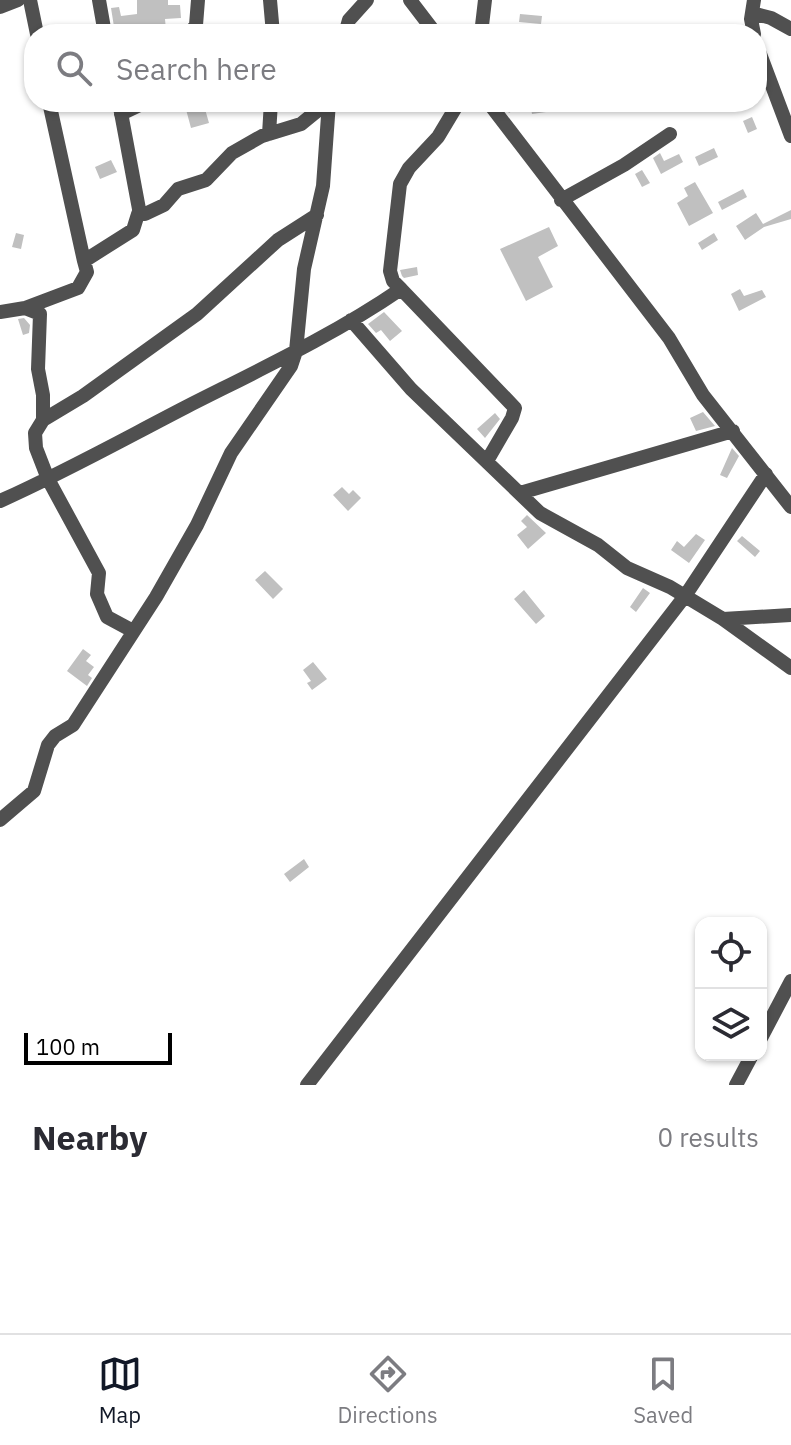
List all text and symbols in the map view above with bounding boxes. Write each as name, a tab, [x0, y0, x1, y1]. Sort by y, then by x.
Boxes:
search box	[24, 24, 767, 112]
icon: search	[52, 46, 96, 90]
text: Search here	[116, 49, 277, 88]
map controls	[695, 917, 767, 1061]
button: locate	[695, 917, 767, 989]
button: layers	[695, 989, 767, 1061]
scale bar	[24, 1029, 172, 1065]
text: 100 m	[36, 1032, 100, 1061]
text: Nearby	[32, 1115, 147, 1159]
text: 0 results	[657, 1120, 759, 1154]
tab: Map	[98, 1352, 142, 1429]
tab: Directions	[338, 1352, 438, 1429]
tab: Saved	[633, 1352, 693, 1429]

